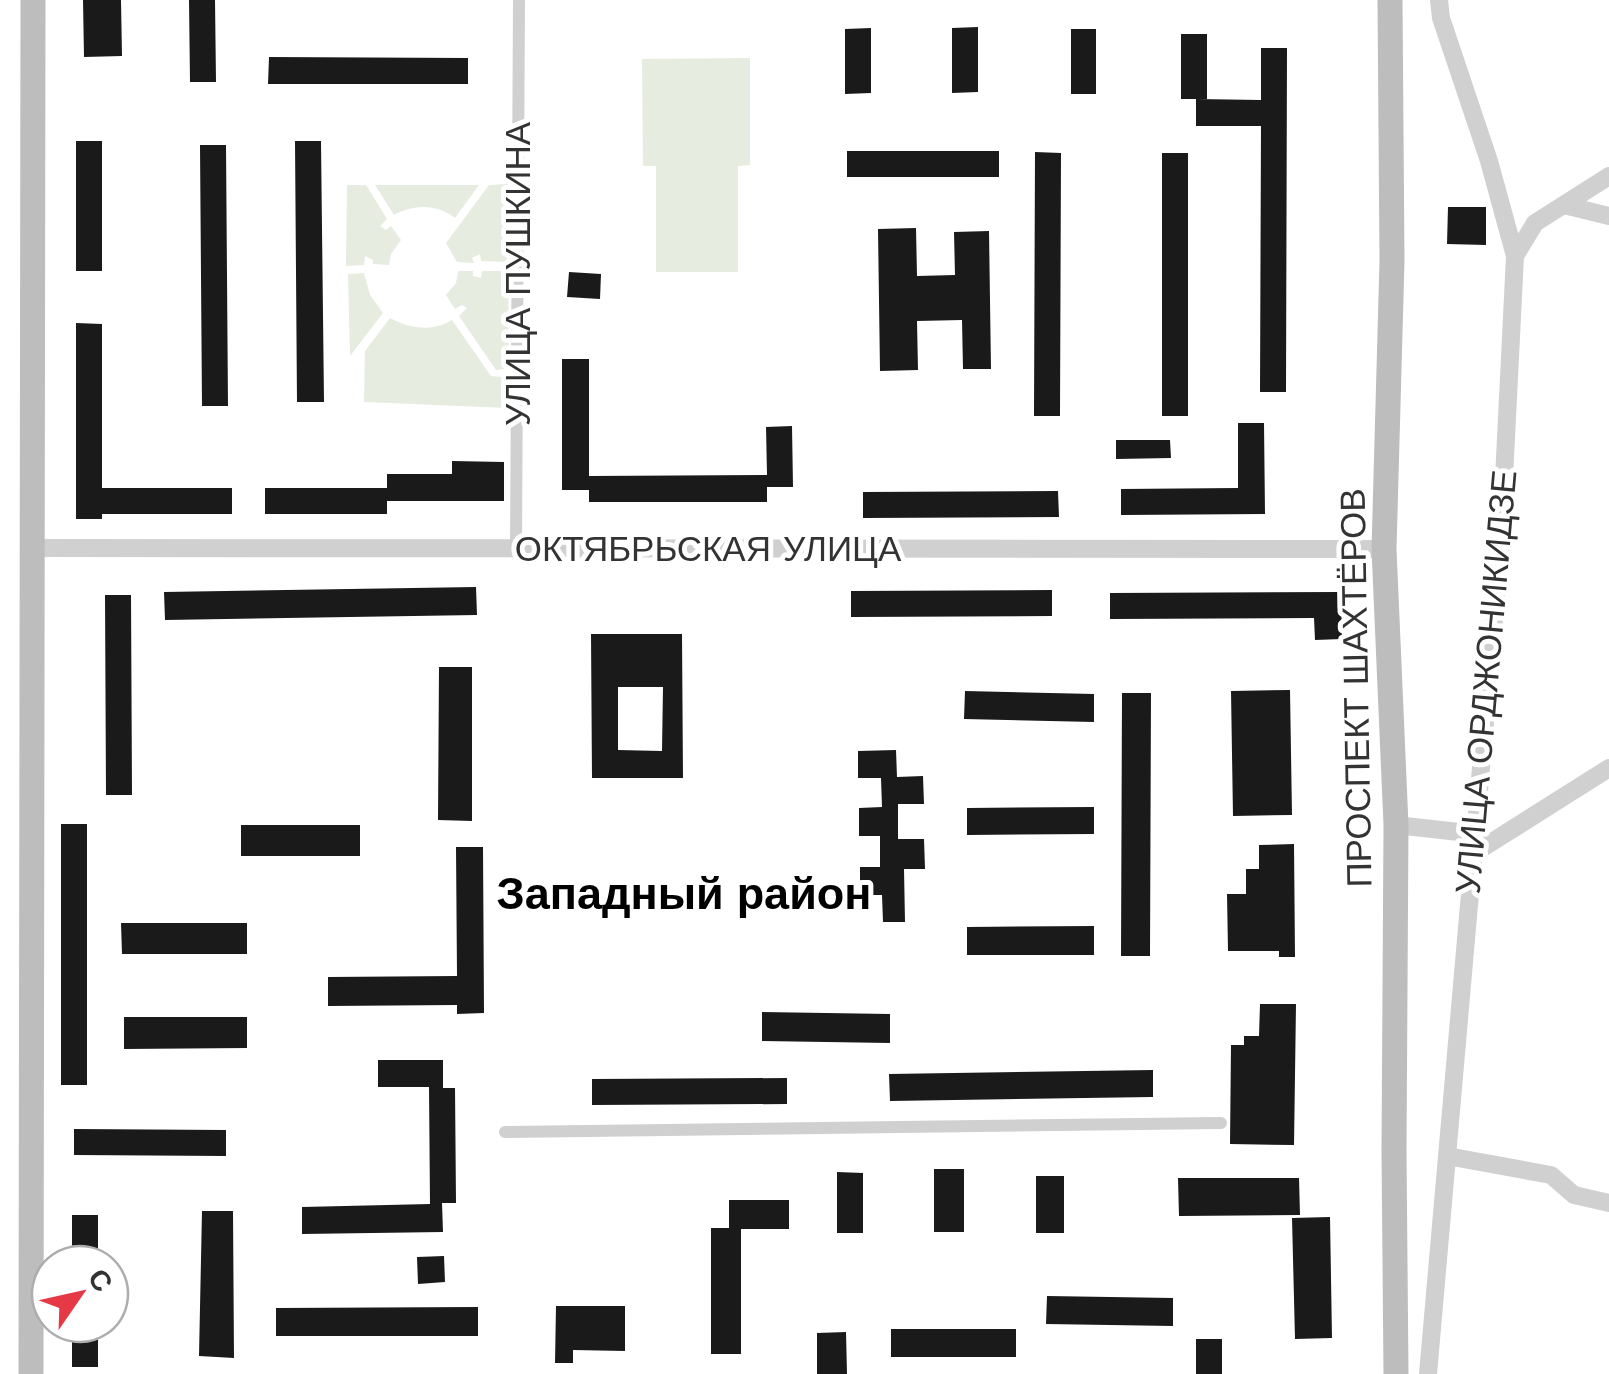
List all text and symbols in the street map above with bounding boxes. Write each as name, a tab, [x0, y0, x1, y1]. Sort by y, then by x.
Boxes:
street label: УЛИЦА ПУШКИНА	[497, 121, 539, 426]
street label: УЛИЦА ОРДЖОНИКИДЗЕ	[1447, 468, 1525, 896]
street label: ПРОСПЕКТ ШАХТЁРОВ	[1332, 488, 1380, 888]
street label: ОКТЯБРЬСКАЯ УЛИЦА	[515, 528, 902, 570]
district label: Западный район	[497, 867, 871, 920]
north arrow	[30, 1244, 130, 1344]
text: С	[81, 1263, 120, 1298]

